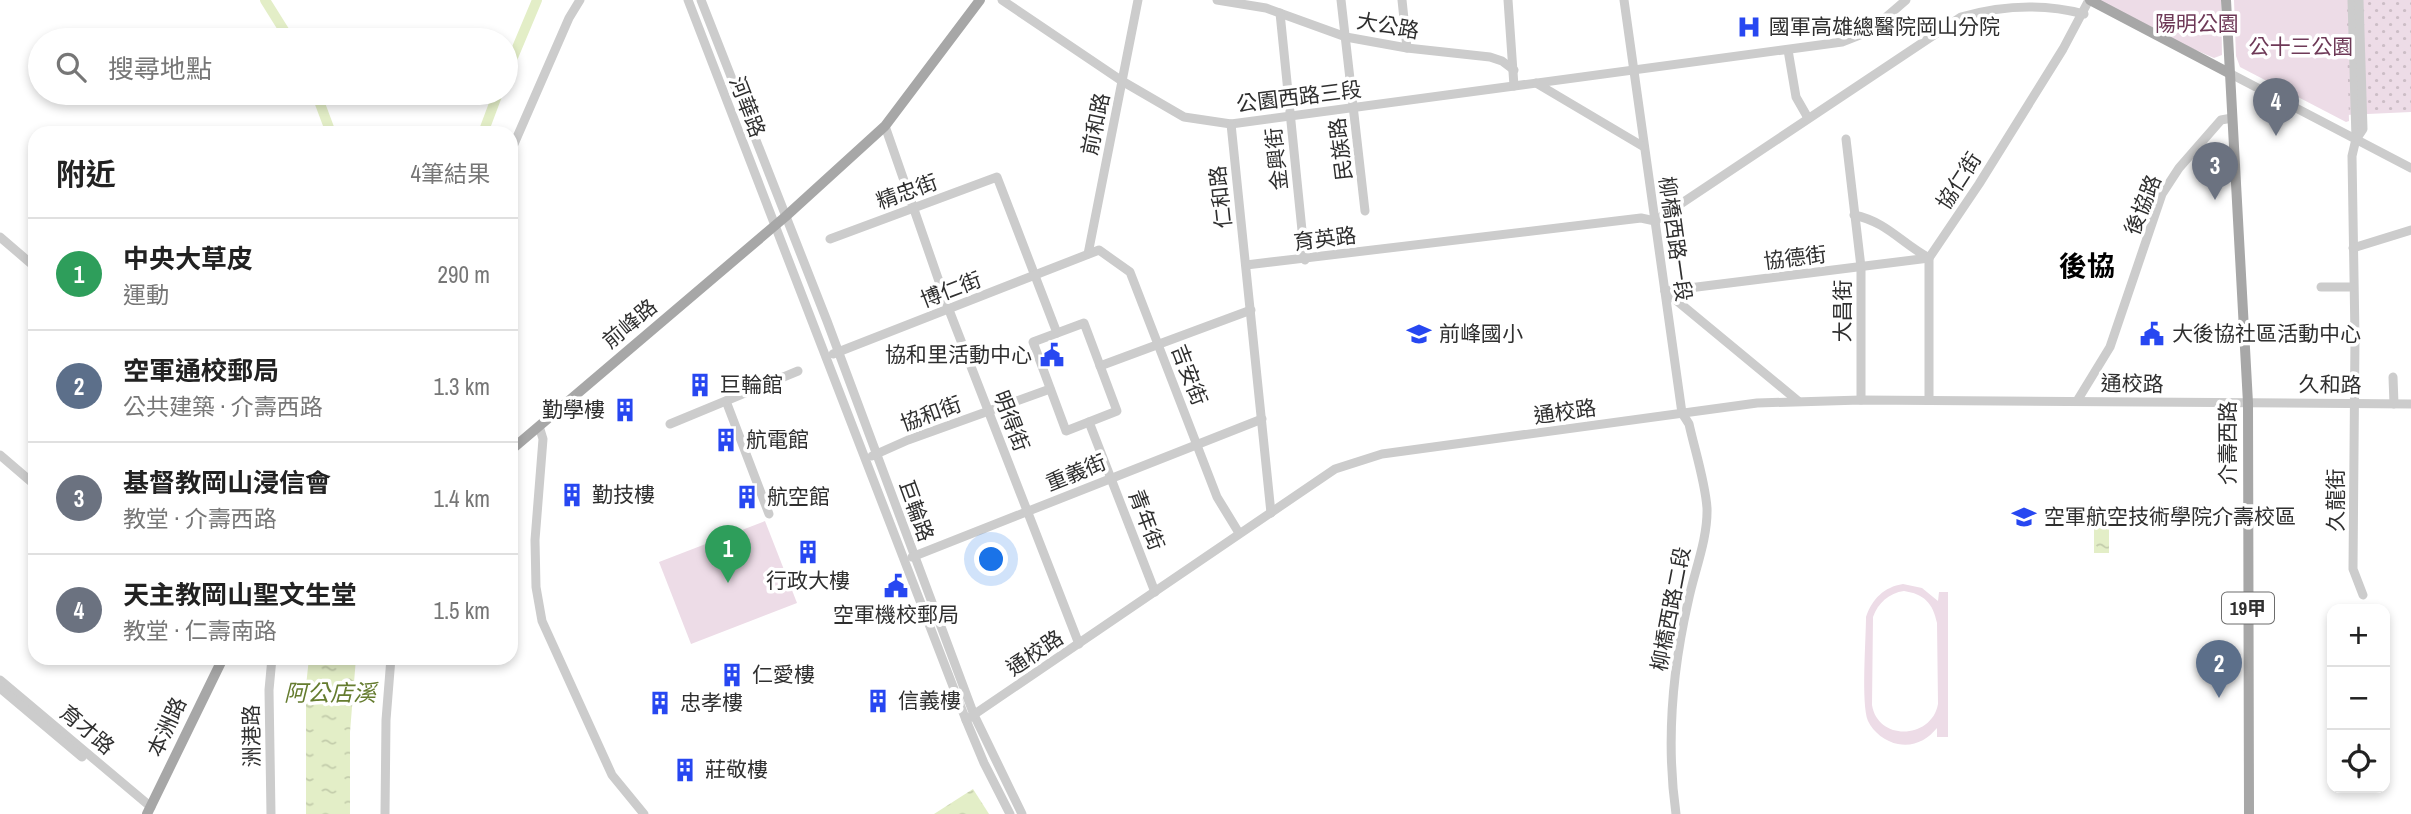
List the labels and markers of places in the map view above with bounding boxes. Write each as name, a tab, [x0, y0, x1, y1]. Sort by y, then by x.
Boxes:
place label: 國軍高雄總醫院岡山分院	[1769, 12, 2000, 41]
hospital icon: 國軍高雄總醫院岡山分院	[1735, 13, 1763, 41]
pin: 4	[2253, 78, 2299, 136]
pin: 3	[2192, 142, 2238, 200]
place label: 前峰國小	[1439, 319, 1523, 348]
place label: 大後協社區活動中心	[2172, 319, 2361, 348]
school or university icon: 前峰國小	[1405, 320, 1433, 348]
public building icon: 大後協社區活動中心	[2138, 320, 2166, 348]
place label: 協和里活動中心	[885, 340, 1032, 369]
public building icon: 協和里活動中心	[1038, 341, 1066, 369]
place label: 巨輪館	[720, 370, 783, 399]
building icon: 巨輪館	[686, 371, 714, 399]
place label: 勤學樓	[542, 395, 605, 424]
building icon: 勤學樓	[611, 396, 639, 424]
place label: 航電館	[746, 425, 809, 454]
building icon: 航電館	[712, 426, 740, 454]
place label: 勤技樓	[592, 480, 655, 509]
building icon: 勤技樓	[558, 481, 586, 509]
place label: 航空館	[767, 482, 830, 511]
building icon: 航空館	[733, 483, 761, 511]
place label: 空軍航空技術學院介壽校區	[2044, 502, 2296, 531]
school or university icon: 空軍航空技術學院介壽校區	[2010, 503, 2038, 531]
pin: 1	[705, 525, 751, 583]
building icon: 行政大樓	[794, 538, 822, 566]
place label: 行政大樓	[766, 566, 850, 595]
public building icon: 空軍機校郵局	[882, 572, 910, 600]
place label: 空軍機校郵局	[833, 600, 959, 629]
pin: 2	[2196, 640, 2242, 698]
place label: 仁愛樓	[752, 660, 815, 689]
building icon: 仁愛樓	[718, 661, 746, 689]
place label: 信義樓	[898, 686, 961, 715]
building icon: 信義樓	[864, 687, 892, 715]
place label: 忠孝樓	[680, 688, 743, 717]
building icon: 忠孝樓	[646, 689, 674, 717]
place label: 莊敬樓	[705, 755, 768, 784]
building icon: 莊敬樓	[671, 756, 699, 784]

